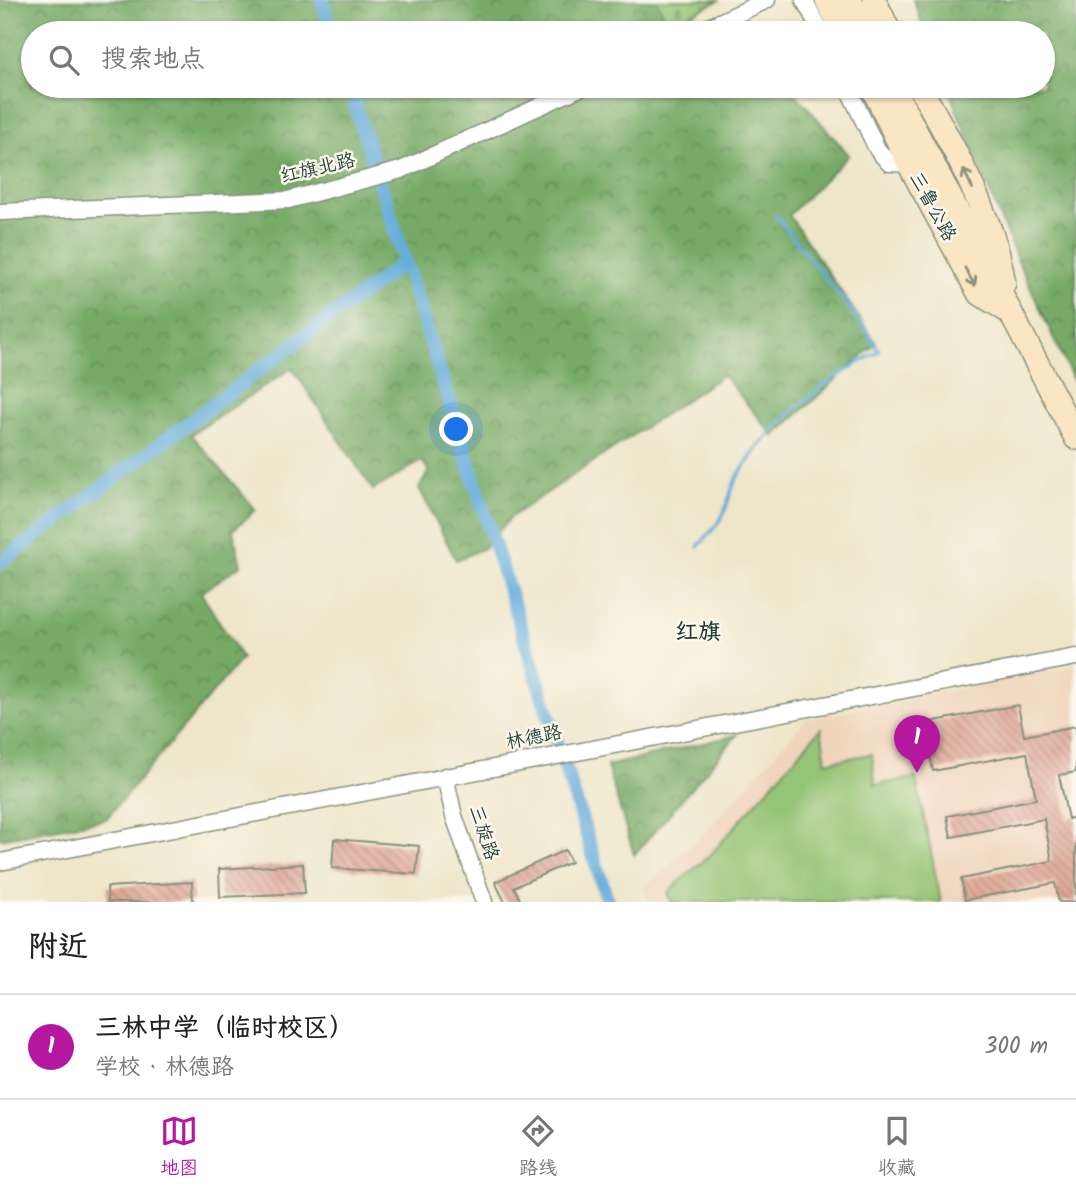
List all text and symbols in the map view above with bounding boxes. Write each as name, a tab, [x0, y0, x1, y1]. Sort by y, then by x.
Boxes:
search box	[21, 21, 1055, 98]
text: 搜索地点	[101, 39, 205, 81]
icon: search	[45, 41, 83, 79]
street label: 红旗北路	[278, 146, 358, 192]
street label: 三鲁公路	[900, 166, 964, 248]
one-way arrow	[960, 169, 974, 190]
one-way arrow	[964, 266, 977, 287]
your location	[439, 412, 473, 446]
district label: 红旗	[675, 615, 721, 651]
pin: 1	[894, 715, 940, 773]
street label: 林德路	[503, 718, 565, 758]
street label: 三旋路	[460, 801, 506, 865]
text: 附近	[28, 924, 88, 972]
text: 三林中学（临时校区）	[95, 1008, 355, 1050]
text: 1	[48, 1029, 54, 1065]
text: 300 m	[984, 1029, 1048, 1065]
text: 学校 · 林德路	[95, 1050, 234, 1086]
tab: 地图	[160, 1112, 198, 1184]
tab: 路线	[519, 1112, 557, 1184]
tab: 收藏	[878, 1112, 916, 1184]

